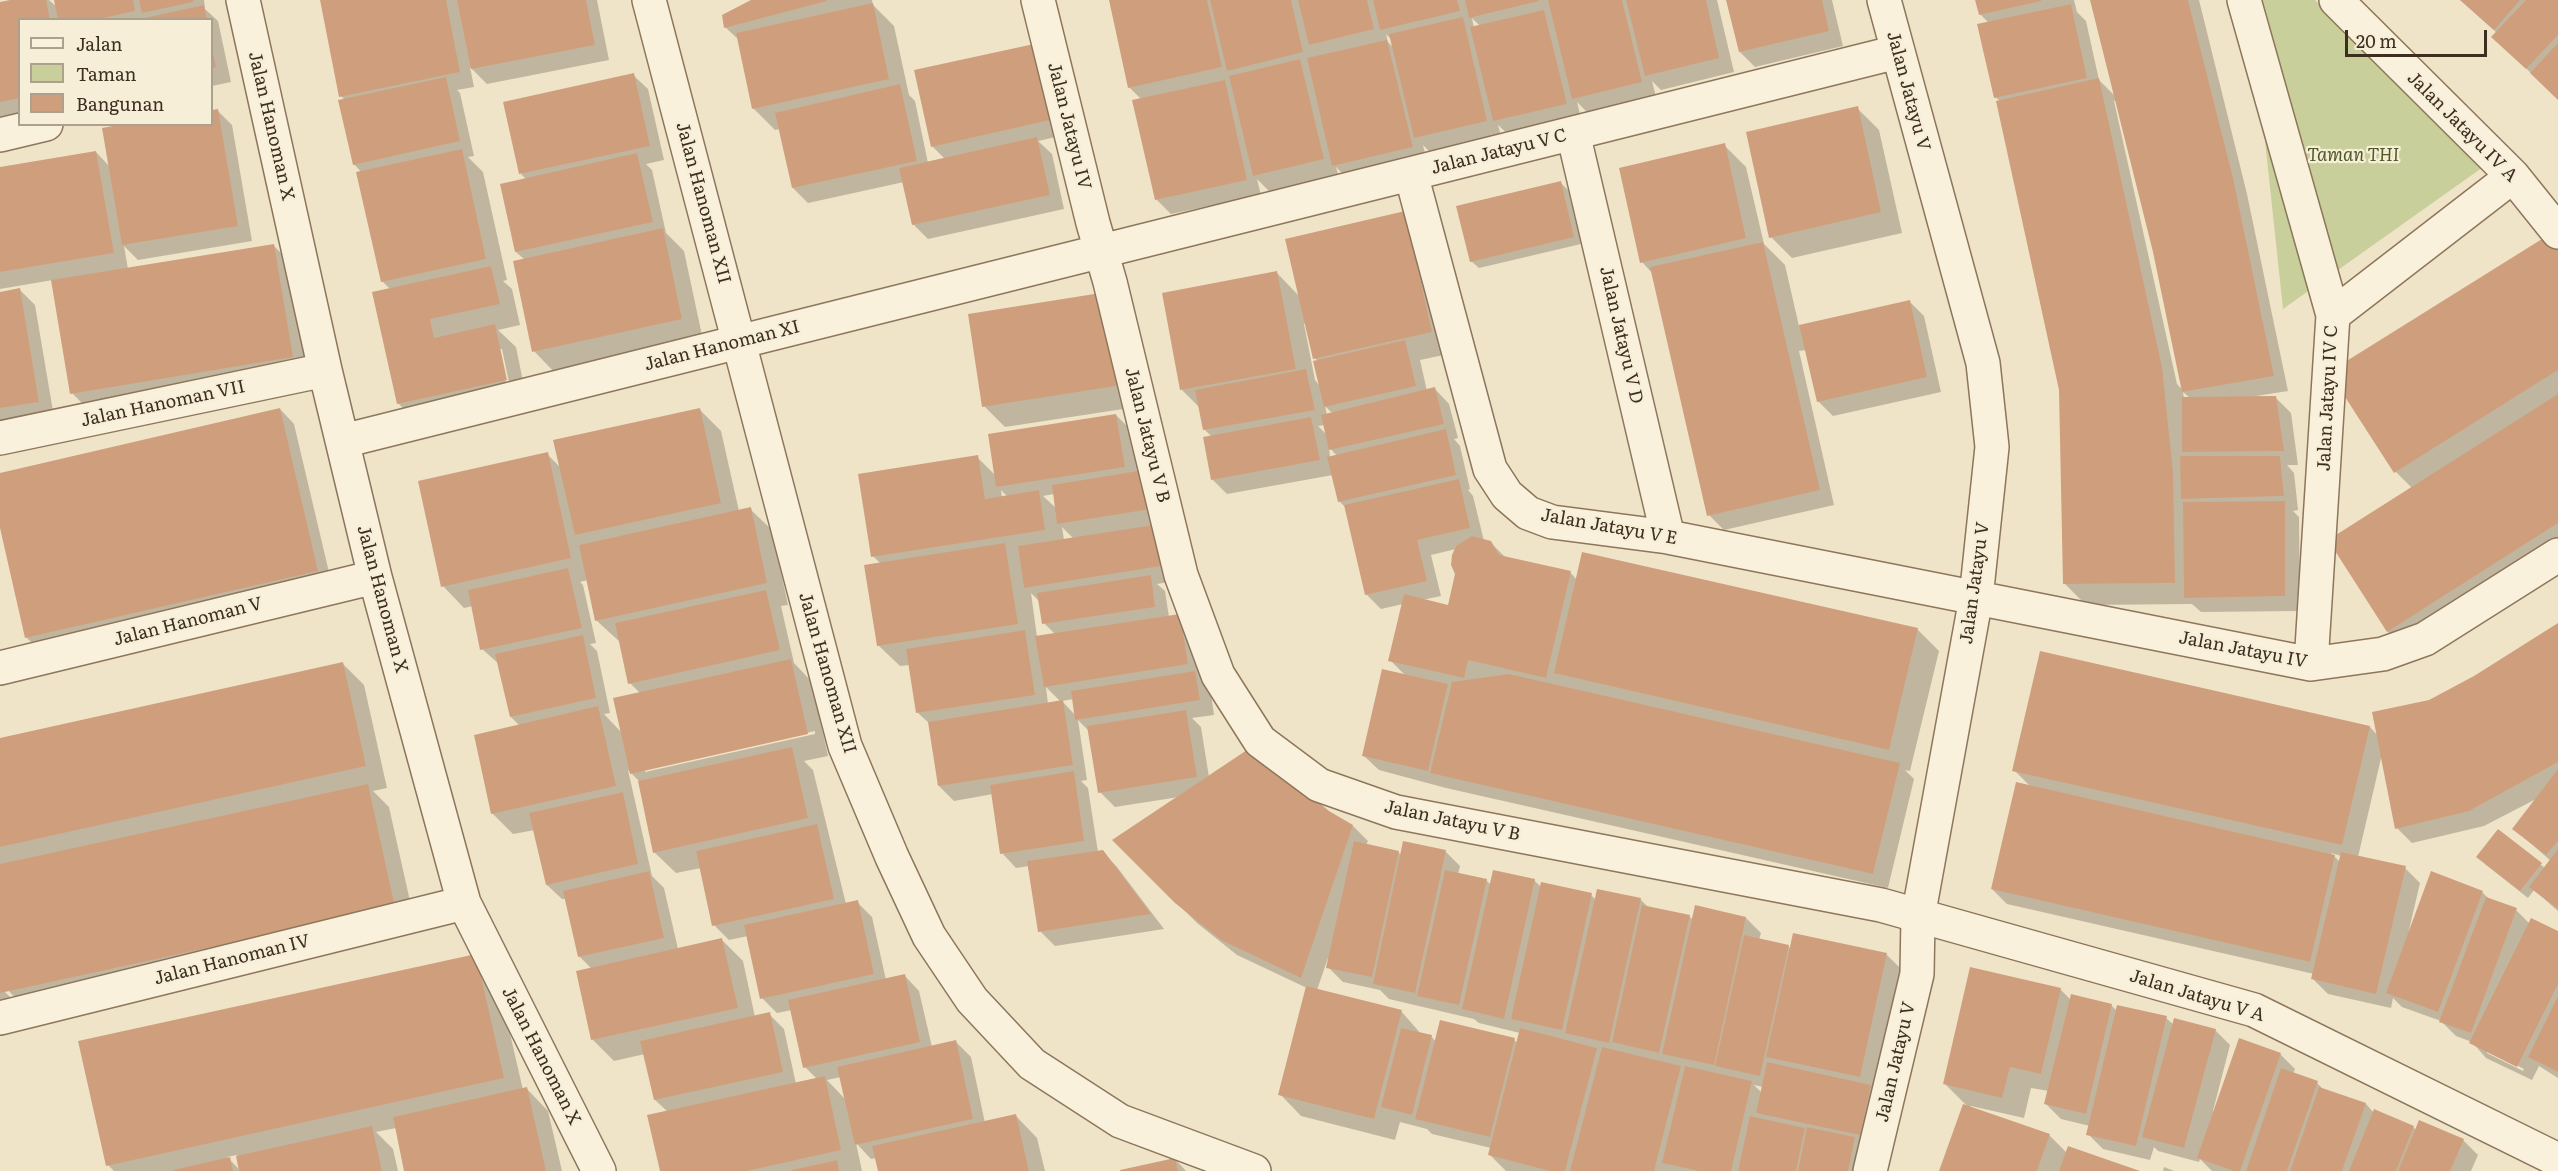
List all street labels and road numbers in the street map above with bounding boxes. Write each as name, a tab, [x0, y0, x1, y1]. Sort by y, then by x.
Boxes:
street label: Jalan Jatayu V	[1882, 29, 1934, 153]
street label: Jalan Hanoman X	[243, 49, 299, 203]
street label: Jalan Jatayu IV	[1043, 60, 1095, 192]
street label: Jalan Jatayu IV A	[2402, 67, 2522, 187]
street label: Jalan Hanoman XII	[671, 120, 735, 286]
street label: Jalan Jatayu V C	[1429, 125, 1569, 179]
street label: Jalan Jatayu V D	[1595, 264, 1647, 406]
street label: Jalan Hanoman XI	[642, 316, 802, 376]
street label: Jalan Jatayu IV C	[2313, 324, 2343, 472]
street label: Jalan Jatayu V B	[1120, 365, 1174, 505]
street label: Jalan Hanoman VII	[79, 376, 247, 432]
street label: Jalan Jatayu V E	[1539, 504, 1679, 550]
street label: Jalan Jatayu V	[1956, 521, 1994, 645]
street label: Jalan Hanoman X	[352, 523, 412, 675]
street label: Jalan Hanoman XII	[794, 590, 860, 756]
street label: Jalan Hanoman V	[111, 593, 265, 651]
street label: Jalan Jatayu IV	[2177, 627, 2309, 673]
street label: Jalan Jatayu V B	[1382, 796, 1522, 846]
street label: Jalan Hanoman IV	[152, 930, 312, 990]
street label: Jalan Jatayu V A	[2127, 965, 2267, 1027]
street label: Jalan Hanoman X	[497, 983, 585, 1129]
street label: Jalan Jatayu V	[1872, 1000, 1920, 1124]

